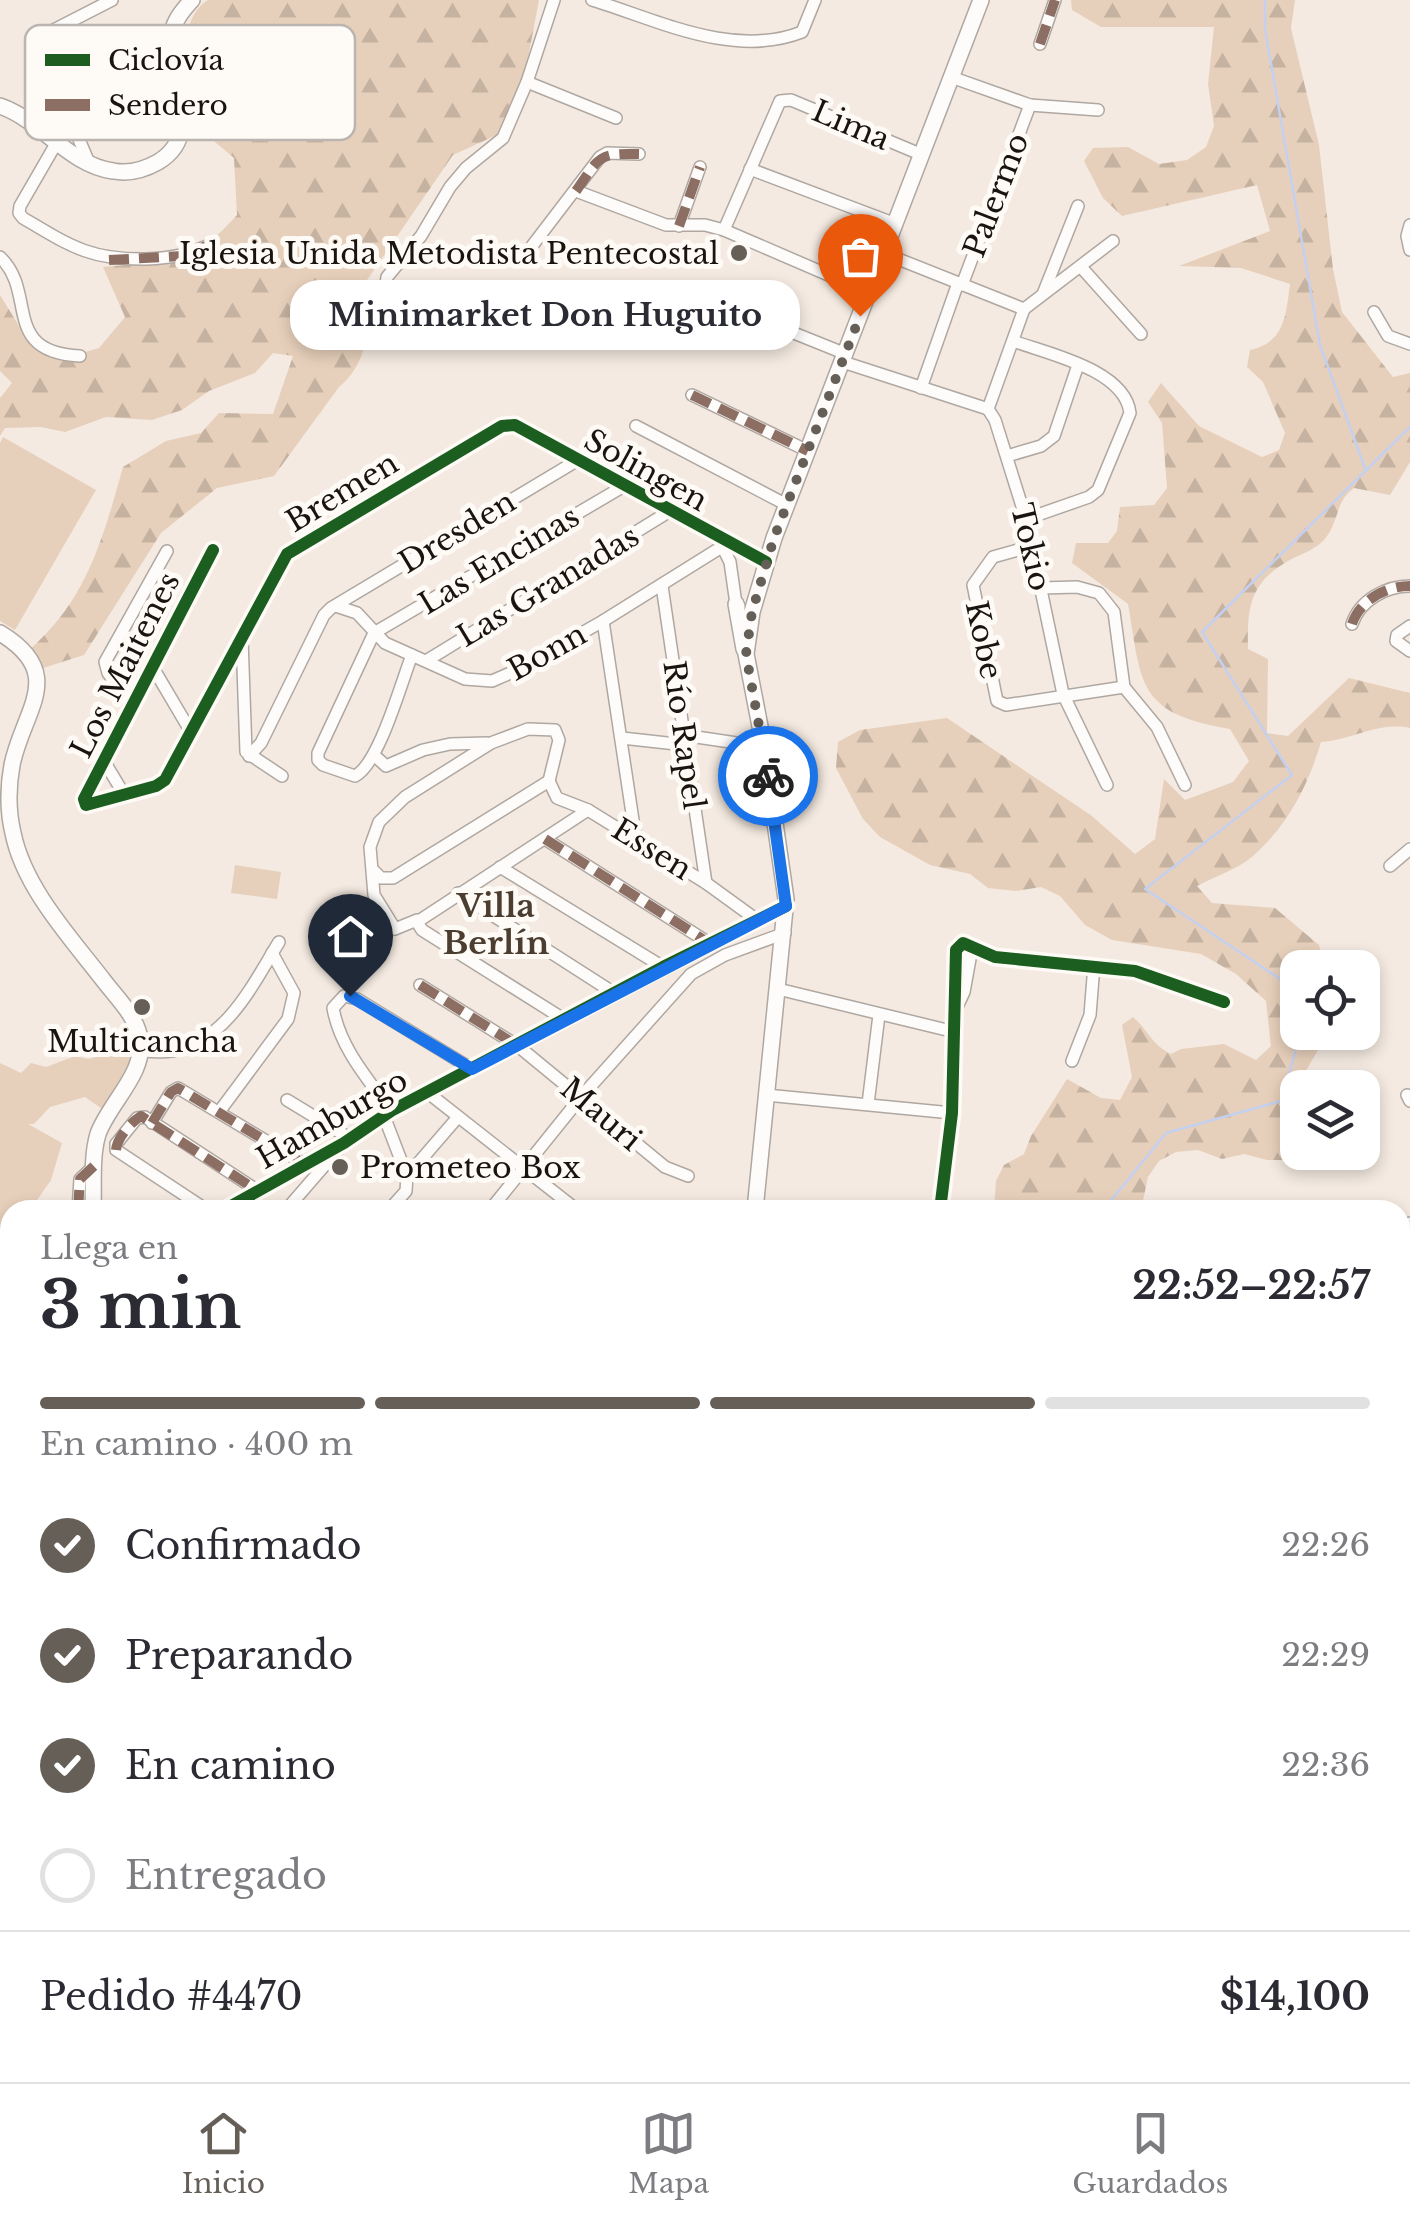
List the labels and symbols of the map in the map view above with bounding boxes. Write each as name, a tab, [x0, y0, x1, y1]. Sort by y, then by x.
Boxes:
legend	[25, 25, 355, 140]
text: Ciclovía	[108, 43, 224, 78]
text: Sendero	[108, 88, 228, 123]
street label: Lima	[807, 92, 896, 158]
street label: Palermo	[955, 128, 1037, 262]
pin	[818, 214, 903, 317]
place label: Iglesia Unida Metodista Pentecostal	[179, 235, 719, 272]
marker: Iglesia Unida Metodista Pentecostal	[728, 242, 750, 264]
callout: Minimarket Don Huguito	[290, 281, 800, 351]
street label: Solingen	[578, 421, 714, 519]
street label: Bremen	[279, 444, 405, 540]
street label: Dresden	[392, 483, 522, 581]
street label: Las Encinas	[412, 498, 586, 622]
street label: Tokio	[1003, 500, 1059, 594]
street label: Las Granadas	[450, 517, 646, 655]
street label: Los Maitenes	[62, 566, 188, 764]
street label: Kobe	[958, 598, 1010, 682]
street label: Bonn	[501, 615, 593, 689]
street label: Río Rapel	[655, 658, 713, 812]
courier	[718, 726, 818, 826]
street label: Essen	[605, 810, 699, 888]
district label: Villa Berlín	[443, 886, 549, 963]
pin	[308, 894, 393, 997]
marker: Multicancha	[131, 996, 153, 1018]
place label: Multicancha	[47, 1023, 237, 1060]
street label: Hamburgo	[250, 1061, 414, 1177]
street label: Mauri	[553, 1070, 649, 1158]
place label: Prometeo Box	[360, 1149, 581, 1186]
marker: Prometeo Box	[329, 1156, 351, 1178]

